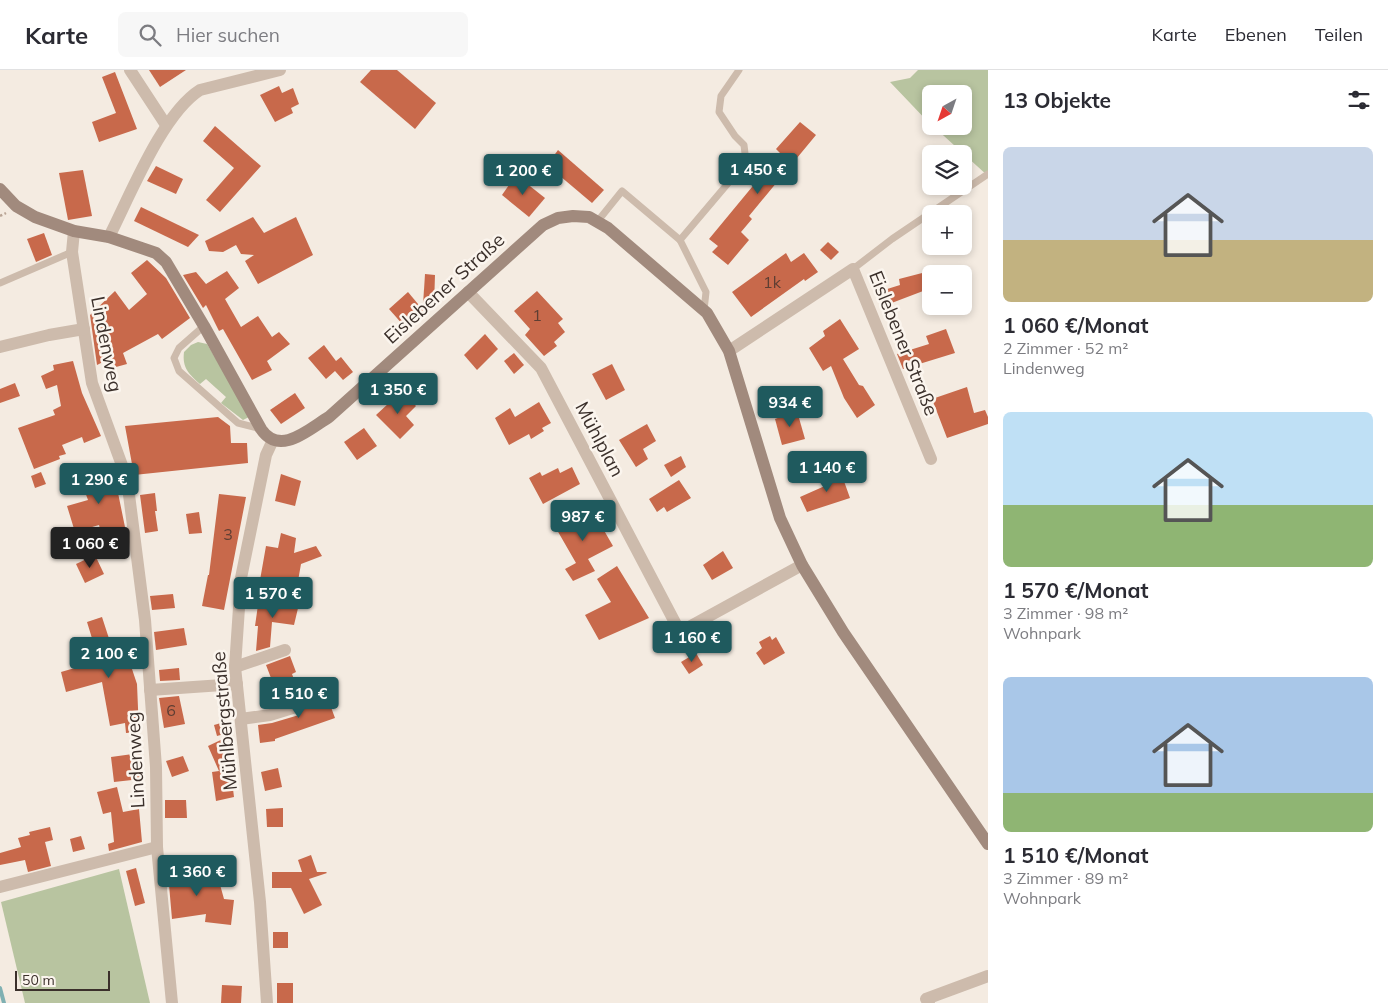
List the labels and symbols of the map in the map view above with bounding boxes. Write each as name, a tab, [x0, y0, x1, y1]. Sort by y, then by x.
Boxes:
north arrow	[922, 85, 972, 135]
pin: 1 450 €	[712, 152, 804, 195]
pin: 1 200 €	[477, 154, 569, 196]
street label: Eislebener Straße	[379, 228, 509, 348]
street label: Eislebener Straße	[864, 267, 944, 419]
house number: 1k	[763, 272, 782, 292]
street label: Lindenweg	[86, 294, 128, 394]
house number: 1	[532, 305, 542, 325]
pin: 1 350 €	[352, 372, 444, 415]
pin: 934 €	[755, 386, 825, 428]
street label: Mühlplan	[570, 397, 630, 481]
pin: 1 140 €	[781, 450, 873, 493]
pin: 1 290 €	[53, 462, 145, 505]
pin: 987 €	[548, 500, 618, 542]
house number: 3	[223, 524, 233, 544]
pin: 1 060 €	[44, 526, 136, 569]
pin: 1 570 €	[227, 576, 319, 619]
pin: 1 160 €	[646, 620, 738, 663]
pin: 2 100 €	[63, 636, 155, 679]
street label: Mühlbergstraße	[206, 650, 242, 792]
pin: 1 510 €	[253, 676, 345, 719]
house number: 6	[166, 700, 176, 720]
street label: Lindenweg	[120, 711, 150, 809]
pin: 1 360 €	[151, 854, 243, 897]
scale bar	[15, 968, 110, 991]

